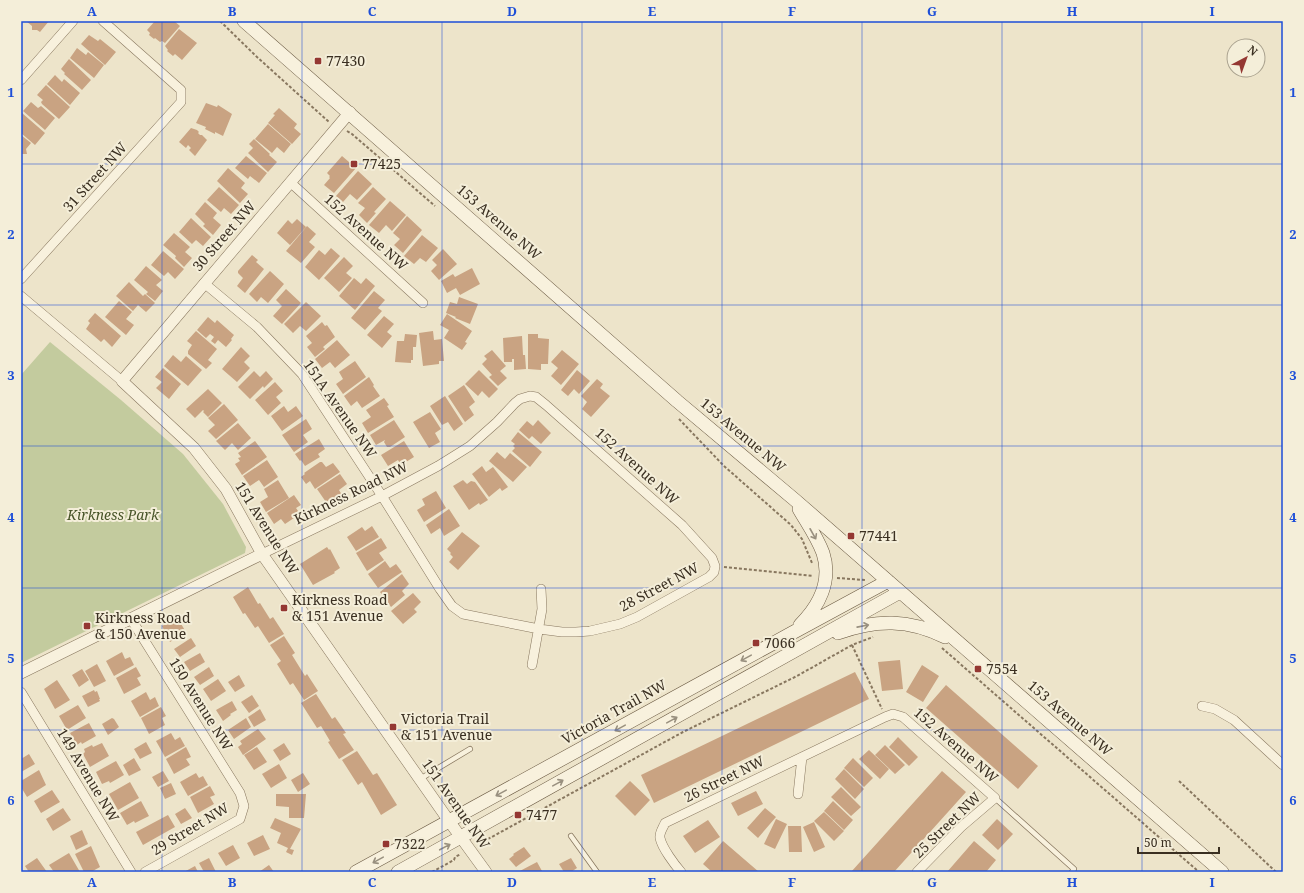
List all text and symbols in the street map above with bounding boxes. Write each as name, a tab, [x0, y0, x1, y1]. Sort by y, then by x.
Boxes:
text: A	[87, 2, 97, 20]
text: B	[228, 2, 237, 20]
text: C	[368, 2, 377, 20]
text: D	[507, 2, 517, 20]
text: E	[648, 2, 657, 20]
text: F	[788, 2, 796, 20]
text: G	[927, 2, 937, 20]
text: H	[1067, 2, 1078, 20]
text: I	[1209, 2, 1215, 20]
north arrow	[1226, 38, 1266, 78]
text: N	[1245, 42, 1261, 59]
place label: 77430	[326, 51, 365, 70]
marker: 77430	[313, 56, 323, 66]
text: 1	[7, 83, 15, 101]
text: 1	[1289, 83, 1297, 101]
street label: 31 Street NW	[58, 138, 131, 215]
place label: 77425	[362, 154, 401, 173]
marker: 77425	[349, 159, 359, 169]
street label: 153 Avenue NW	[453, 180, 546, 264]
street label: 152 Avenue NW	[321, 189, 412, 274]
street label: 30 Street NW	[188, 196, 260, 275]
text: 2	[7, 225, 15, 243]
text: 2	[1289, 225, 1297, 243]
street label: 151A Avenue NW	[299, 356, 382, 462]
text: 3	[7, 366, 15, 384]
text: 3	[1289, 366, 1297, 384]
street label: 153 Avenue NW	[697, 393, 790, 476]
street label: 152 Avenue NW	[592, 423, 683, 508]
street label: Kirkness Road NW	[291, 457, 411, 528]
street label: 151 Avenue NW	[231, 478, 304, 578]
park label: Kirkness Park	[66, 505, 160, 524]
text: 4	[7, 508, 15, 526]
text: 4	[1289, 508, 1297, 526]
place label: 77441	[859, 526, 898, 545]
one-way arrow	[810, 528, 818, 540]
marker: 77441	[846, 531, 856, 541]
street label: 28 Street NW	[616, 558, 702, 615]
place label: Kirkness Road & 151 Avenue	[292, 590, 388, 625]
marker: Kirkness Road & 151 Avenue	[279, 603, 289, 613]
place label: Kirkness Road & 150 Avenue	[95, 608, 191, 643]
marker: Kirkness Road & 150 Avenue	[82, 621, 92, 631]
one-way arrow	[856, 622, 869, 630]
place label: 7066	[764, 633, 795, 652]
marker: 7066	[751, 638, 761, 648]
text: 5	[7, 649, 15, 667]
text: 5	[1289, 649, 1297, 667]
street label: 150 Avenue NW	[165, 654, 238, 754]
one-way arrow	[740, 655, 752, 663]
place label: 7554	[986, 659, 1017, 678]
marker: 7554	[973, 664, 983, 674]
street label: Victoria Trail NW	[558, 675, 670, 748]
street label: 153 Avenue NW	[1024, 676, 1117, 760]
street label: 152 Avenue NW	[910, 703, 1003, 787]
place label: Victoria Trail & 151 Avenue	[401, 709, 492, 744]
one-way arrow	[665, 715, 677, 723]
marker: Victoria Trail & 151 Avenue	[388, 722, 398, 732]
street label: 149 Avenue NW	[53, 724, 124, 825]
one-way arrow	[614, 724, 626, 732]
street label: 26 Street NW	[680, 751, 767, 806]
street label: 151 Avenue NW	[418, 755, 495, 853]
one-way arrow	[552, 779, 564, 787]
street label: 25 Street NW	[909, 787, 985, 862]
one-way arrow	[495, 789, 507, 797]
text: 6	[7, 791, 15, 809]
text: 6	[1289, 791, 1297, 809]
street label: 29 Street NW	[147, 798, 232, 859]
place label: 7477	[526, 805, 557, 824]
marker: 7477	[513, 810, 523, 820]
scale bar	[1138, 829, 1219, 855]
place label: 7322	[394, 834, 425, 853]
text: 50 m	[1144, 834, 1172, 851]
marker: 7322	[381, 839, 391, 849]
one-way arrow	[439, 842, 451, 850]
one-way arrow	[372, 857, 384, 865]
text: A	[87, 873, 97, 891]
text: B	[228, 873, 237, 891]
text: C	[368, 873, 377, 891]
text: D	[507, 873, 517, 891]
text: E	[648, 873, 657, 891]
text: F	[788, 873, 796, 891]
text: G	[927, 873, 937, 891]
text: H	[1067, 873, 1078, 891]
text: I	[1209, 873, 1215, 891]

